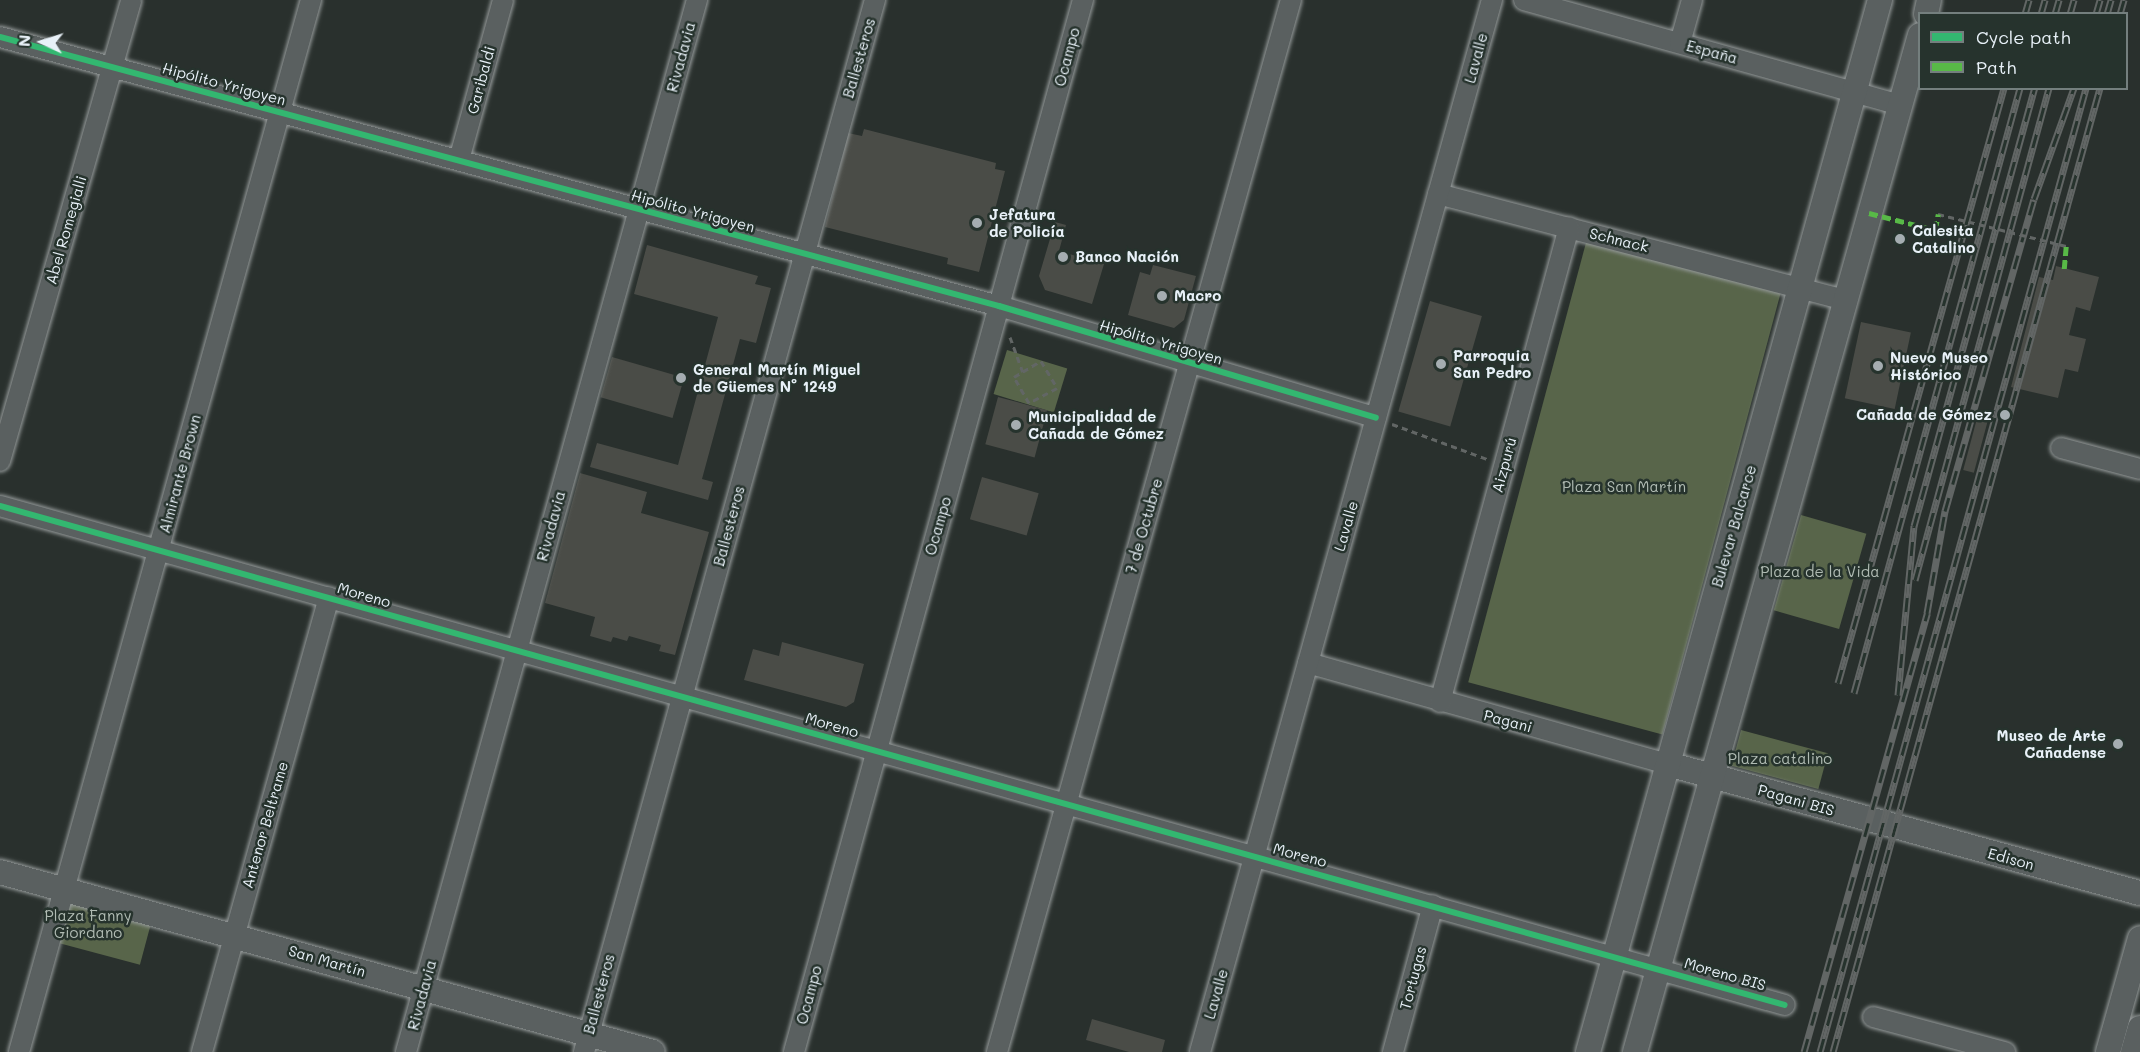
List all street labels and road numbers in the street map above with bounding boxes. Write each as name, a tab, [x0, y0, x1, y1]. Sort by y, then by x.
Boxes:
street label: Ballesteros	[839, 16, 879, 100]
street label: Rivadavia	[663, 20, 699, 94]
street label: Ocampo	[1051, 26, 1083, 88]
street label: Lavalle	[1461, 31, 1491, 85]
street label: España	[1684, 37, 1740, 67]
street label: Garibaldi	[463, 44, 499, 116]
street label: Hipólito Yrigoyen	[160, 59, 288, 109]
street label: Abel Romegialli	[42, 174, 90, 286]
street label: Hipólito Yrigoyen	[629, 186, 757, 236]
street label: Schnack	[1588, 224, 1650, 256]
street label: Hipólito Yrigoyen	[1097, 316, 1225, 368]
street label: Almirante Brown	[155, 413, 205, 535]
street label: Aizpurú	[1488, 435, 1520, 495]
street label: Bulevar Balcarce	[1708, 463, 1760, 589]
street label: 7 de Octubre	[1122, 476, 1166, 576]
street label: Ballesteros	[710, 484, 748, 568]
street label: Rivadavia	[533, 489, 569, 563]
street label: Ocampo	[921, 495, 955, 557]
street label: Lavalle	[1330, 499, 1362, 553]
street label: Moreno	[335, 579, 393, 611]
street label: Pagani	[1482, 706, 1534, 736]
street label: Moreno	[803, 709, 861, 741]
street label: Antenor Beltrame	[238, 759, 292, 891]
street label: Pagani BIS	[1756, 781, 1836, 819]
street label: Moreno	[1271, 839, 1329, 871]
street label: Edison	[1986, 844, 2036, 874]
street label: San Martín	[286, 941, 368, 981]
street label: Tortugas	[1396, 944, 1430, 1012]
street label: Ballesteros	[580, 952, 618, 1036]
street label: Moreno BIS	[1682, 954, 1768, 994]
street label: Rivadavia	[404, 958, 440, 1032]
street label: Ocampo	[793, 964, 825, 1026]
street label: Lavalle	[1200, 967, 1232, 1021]

